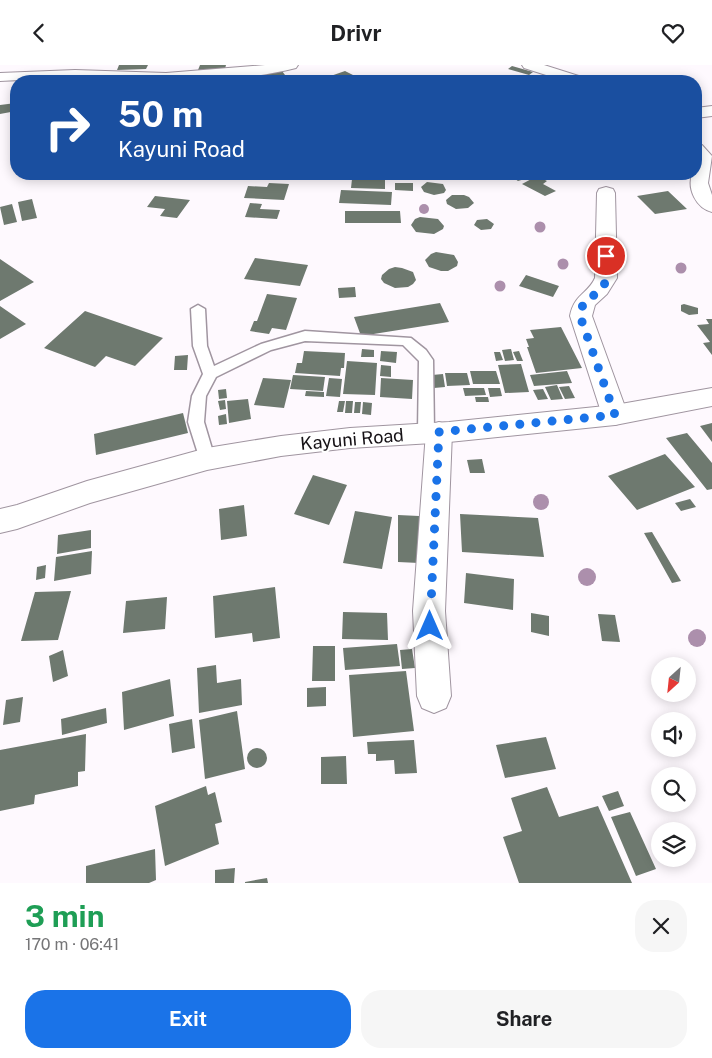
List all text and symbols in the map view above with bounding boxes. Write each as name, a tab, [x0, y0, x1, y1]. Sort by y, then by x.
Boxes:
icon: back	[25, 19, 53, 47]
icon: heart	[659, 19, 687, 47]
text: Drivr	[330, 20, 382, 46]
text: 50 m	[118, 94, 203, 135]
icon: right	[35, 95, 100, 160]
text: Kayuni Road	[118, 136, 245, 162]
pin	[585, 235, 627, 277]
icon: arrive	[592, 242, 620, 270]
street label: Kayuni Road	[299, 424, 405, 454]
position arrow	[403, 599, 455, 651]
north arrow	[651, 657, 696, 703]
map controls	[651, 657, 696, 867]
button: sound	[651, 712, 696, 757]
button: search	[651, 767, 696, 812]
button: layers	[651, 822, 696, 867]
text: 3 min	[25, 898, 104, 934]
button: close	[635, 900, 687, 952]
text: 170 m · 06:41	[25, 935, 119, 954]
button: Exit	[25, 990, 351, 1048]
button: Share	[361, 990, 687, 1048]

